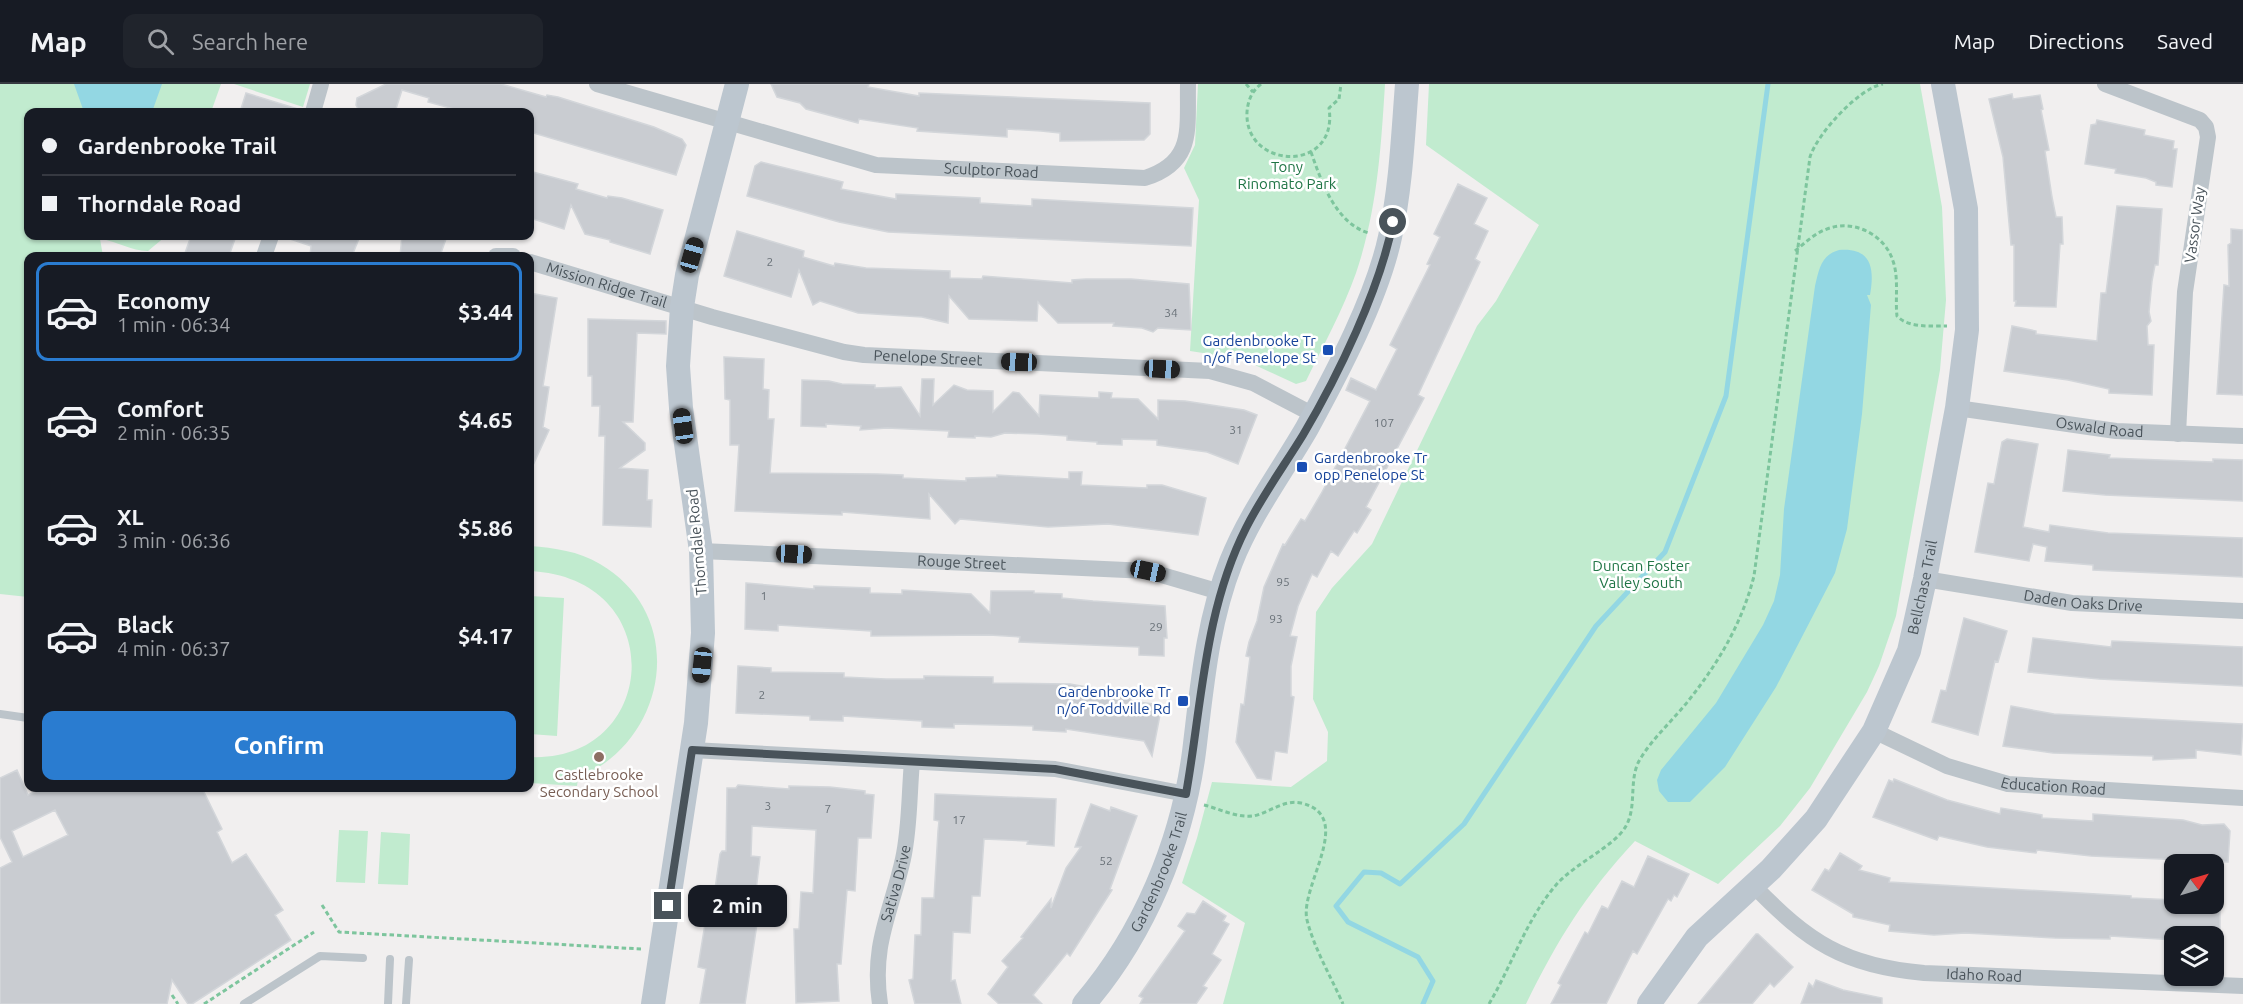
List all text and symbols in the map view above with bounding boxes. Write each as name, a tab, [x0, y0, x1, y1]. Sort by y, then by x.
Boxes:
search box	[123, 14, 543, 68]
icon: search	[144, 25, 177, 58]
text: Map	[30, 26, 87, 57]
text: Search here	[192, 29, 308, 54]
text: Map	[1954, 29, 1995, 53]
text: Directions	[2028, 29, 2124, 53]
text: Saved	[2157, 29, 2213, 53]
text: Gardenbrooke Trail	[78, 133, 276, 158]
park label: Tony Rinomato Park	[1238, 158, 1337, 192]
street label: Sculptor Road	[944, 159, 1039, 181]
street label: Vassor Way	[2181, 186, 2208, 264]
text: Thorndale Road	[78, 191, 241, 216]
route start	[1379, 208, 1406, 235]
car	[678, 235, 706, 275]
house number: 2	[767, 255, 773, 268]
street label: Mission Ridge Trail	[544, 258, 669, 311]
icon: car	[45, 285, 99, 339]
text: Economy	[117, 288, 210, 313]
text: $3.44	[458, 299, 513, 324]
house number: 34	[1164, 306, 1178, 319]
text: 1 min · 06:34	[117, 313, 231, 336]
place label: Gardenbrooke Tr n/of Penelope St	[1203, 332, 1316, 366]
marker: Gardenbrooke Tr n/of Penelope St	[1321, 343, 1335, 357]
street label: Penelope Street	[873, 346, 983, 368]
car	[1001, 352, 1037, 372]
car	[1144, 359, 1180, 379]
icon: car	[45, 393, 99, 447]
text: Comfort	[117, 396, 204, 421]
text: $4.65	[458, 407, 513, 432]
car	[672, 407, 694, 445]
street label: Oswald Road	[2055, 413, 2144, 440]
house number: 107	[1374, 416, 1394, 429]
text: 2 min · 06:35	[117, 421, 231, 444]
house number: 31	[1229, 423, 1243, 436]
place label: Gardenbrooke Tr opp Penelope St	[1314, 449, 1428, 483]
marker: Gardenbrooke Tr opp Penelope St	[1295, 460, 1309, 474]
street label: Thorndale Road	[683, 488, 710, 596]
icon: car	[45, 501, 99, 555]
text: XL	[117, 504, 144, 529]
text: $5.86	[458, 515, 513, 540]
text: 3 min · 06:36	[117, 529, 231, 552]
street label: Bellchase Trail	[1904, 539, 1940, 636]
car	[776, 544, 812, 564]
street label: Rouge Street	[917, 552, 1007, 573]
park label: Duncan Foster Valley South	[1592, 557, 1690, 591]
car	[1129, 558, 1167, 584]
house number: 95	[1276, 575, 1290, 588]
street label: Daden Oaks Drive	[2023, 586, 2143, 614]
house number: 1	[761, 589, 767, 602]
icon: car	[45, 609, 99, 663]
text: Black	[117, 612, 174, 637]
house number: 93	[1269, 612, 1283, 625]
house number: 29	[1149, 620, 1163, 633]
text: $4.17	[458, 623, 513, 648]
text: 4 min · 06:37	[117, 637, 231, 660]
car	[691, 646, 713, 684]
place label: Gardenbrooke Tr n/of Toddville Rd	[1057, 683, 1171, 717]
house number: 2	[759, 688, 765, 701]
marker: Gardenbrooke Tr n/of Toddville Rd	[1176, 694, 1190, 708]
button: Confirm	[42, 711, 516, 780]
marker: Castlebrooke Secondary School	[592, 750, 606, 764]
place label: Castlebrooke Secondary School	[540, 766, 658, 800]
street label: Education Road	[1999, 773, 2106, 798]
house number: 3	[765, 799, 771, 812]
house number: 7	[825, 802, 831, 815]
street label: Gardenbrooke Trail	[1127, 810, 1190, 935]
house number: 17	[952, 813, 966, 826]
street label: Sativa Drive	[877, 843, 914, 924]
house number: 52	[1099, 854, 1113, 867]
north arrow	[2164, 854, 2224, 914]
map controls	[2164, 854, 2224, 986]
callout: 2 min	[689, 885, 788, 927]
route end	[654, 892, 681, 919]
text: 2 min	[712, 894, 763, 917]
button: layers	[2164, 926, 2224, 986]
street label: Idaho Road	[1946, 965, 2022, 985]

